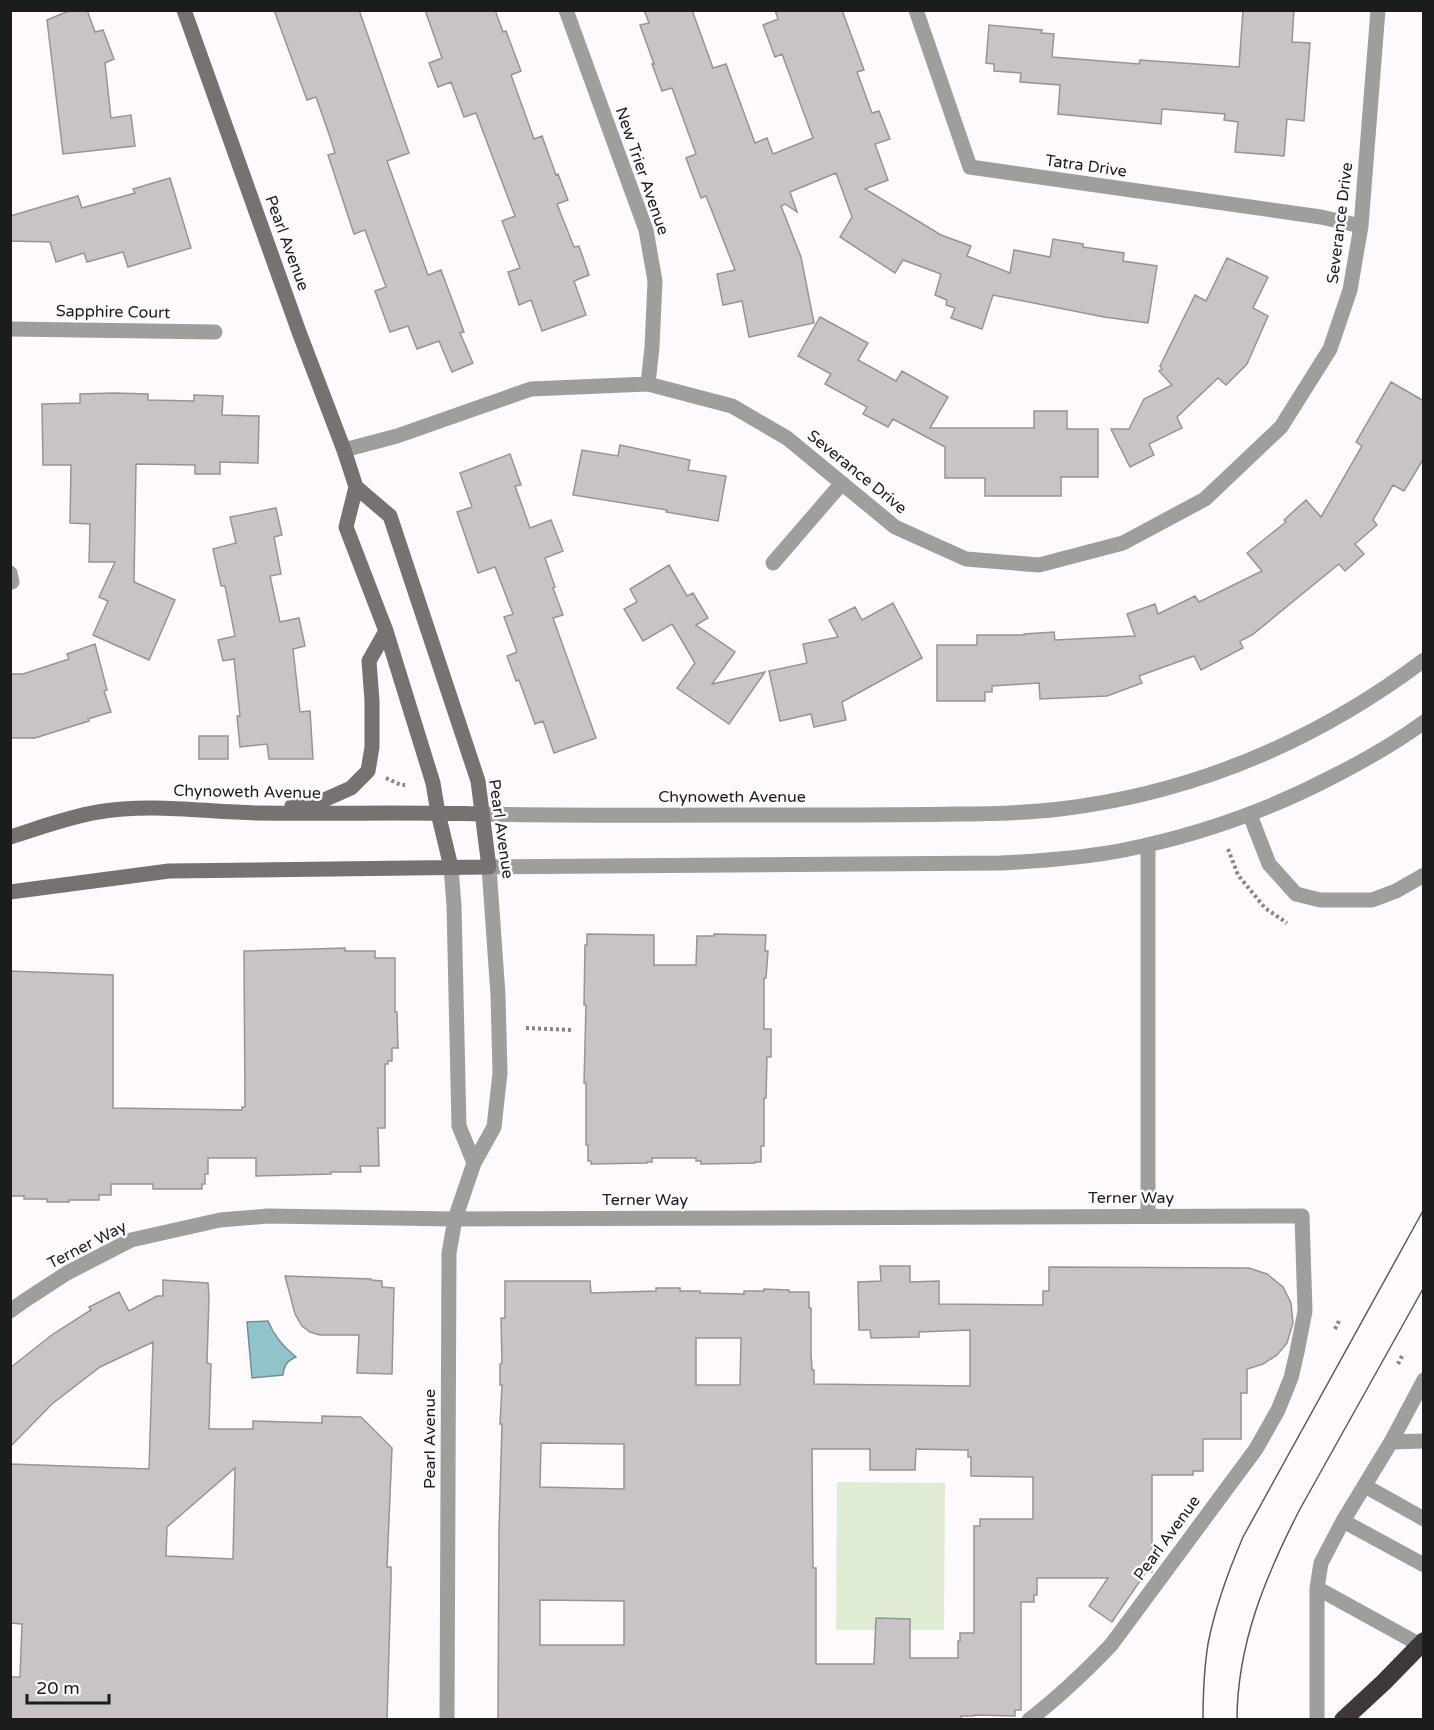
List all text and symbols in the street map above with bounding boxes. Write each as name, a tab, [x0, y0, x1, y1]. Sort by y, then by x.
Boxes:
street label: New Trier Avenue	[611, 104, 673, 238]
street label: Tatra Drive	[1044, 150, 1128, 182]
street label: Severance Drive	[1323, 161, 1357, 285]
street label: Pearl Avenue	[260, 193, 314, 293]
street label: Sapphire Court	[56, 301, 170, 323]
street label: Severance Drive	[803, 426, 911, 518]
street label: Pearl Avenue	[484, 778, 518, 880]
street label: Chynoweth Avenue	[173, 781, 321, 803]
street label: Chynoweth Avenue	[658, 787, 806, 807]
street label: Terner Way	[1088, 1188, 1174, 1208]
street label: Terner Way	[602, 1190, 688, 1210]
street label: Terner Way	[44, 1216, 130, 1273]
street label: Pearl Avenue	[420, 1389, 440, 1489]
street label: Pearl Avenue	[1129, 1492, 1205, 1584]
scale bar	[27, 1667, 110, 1705]
text: 20 m	[36, 1677, 80, 1699]

